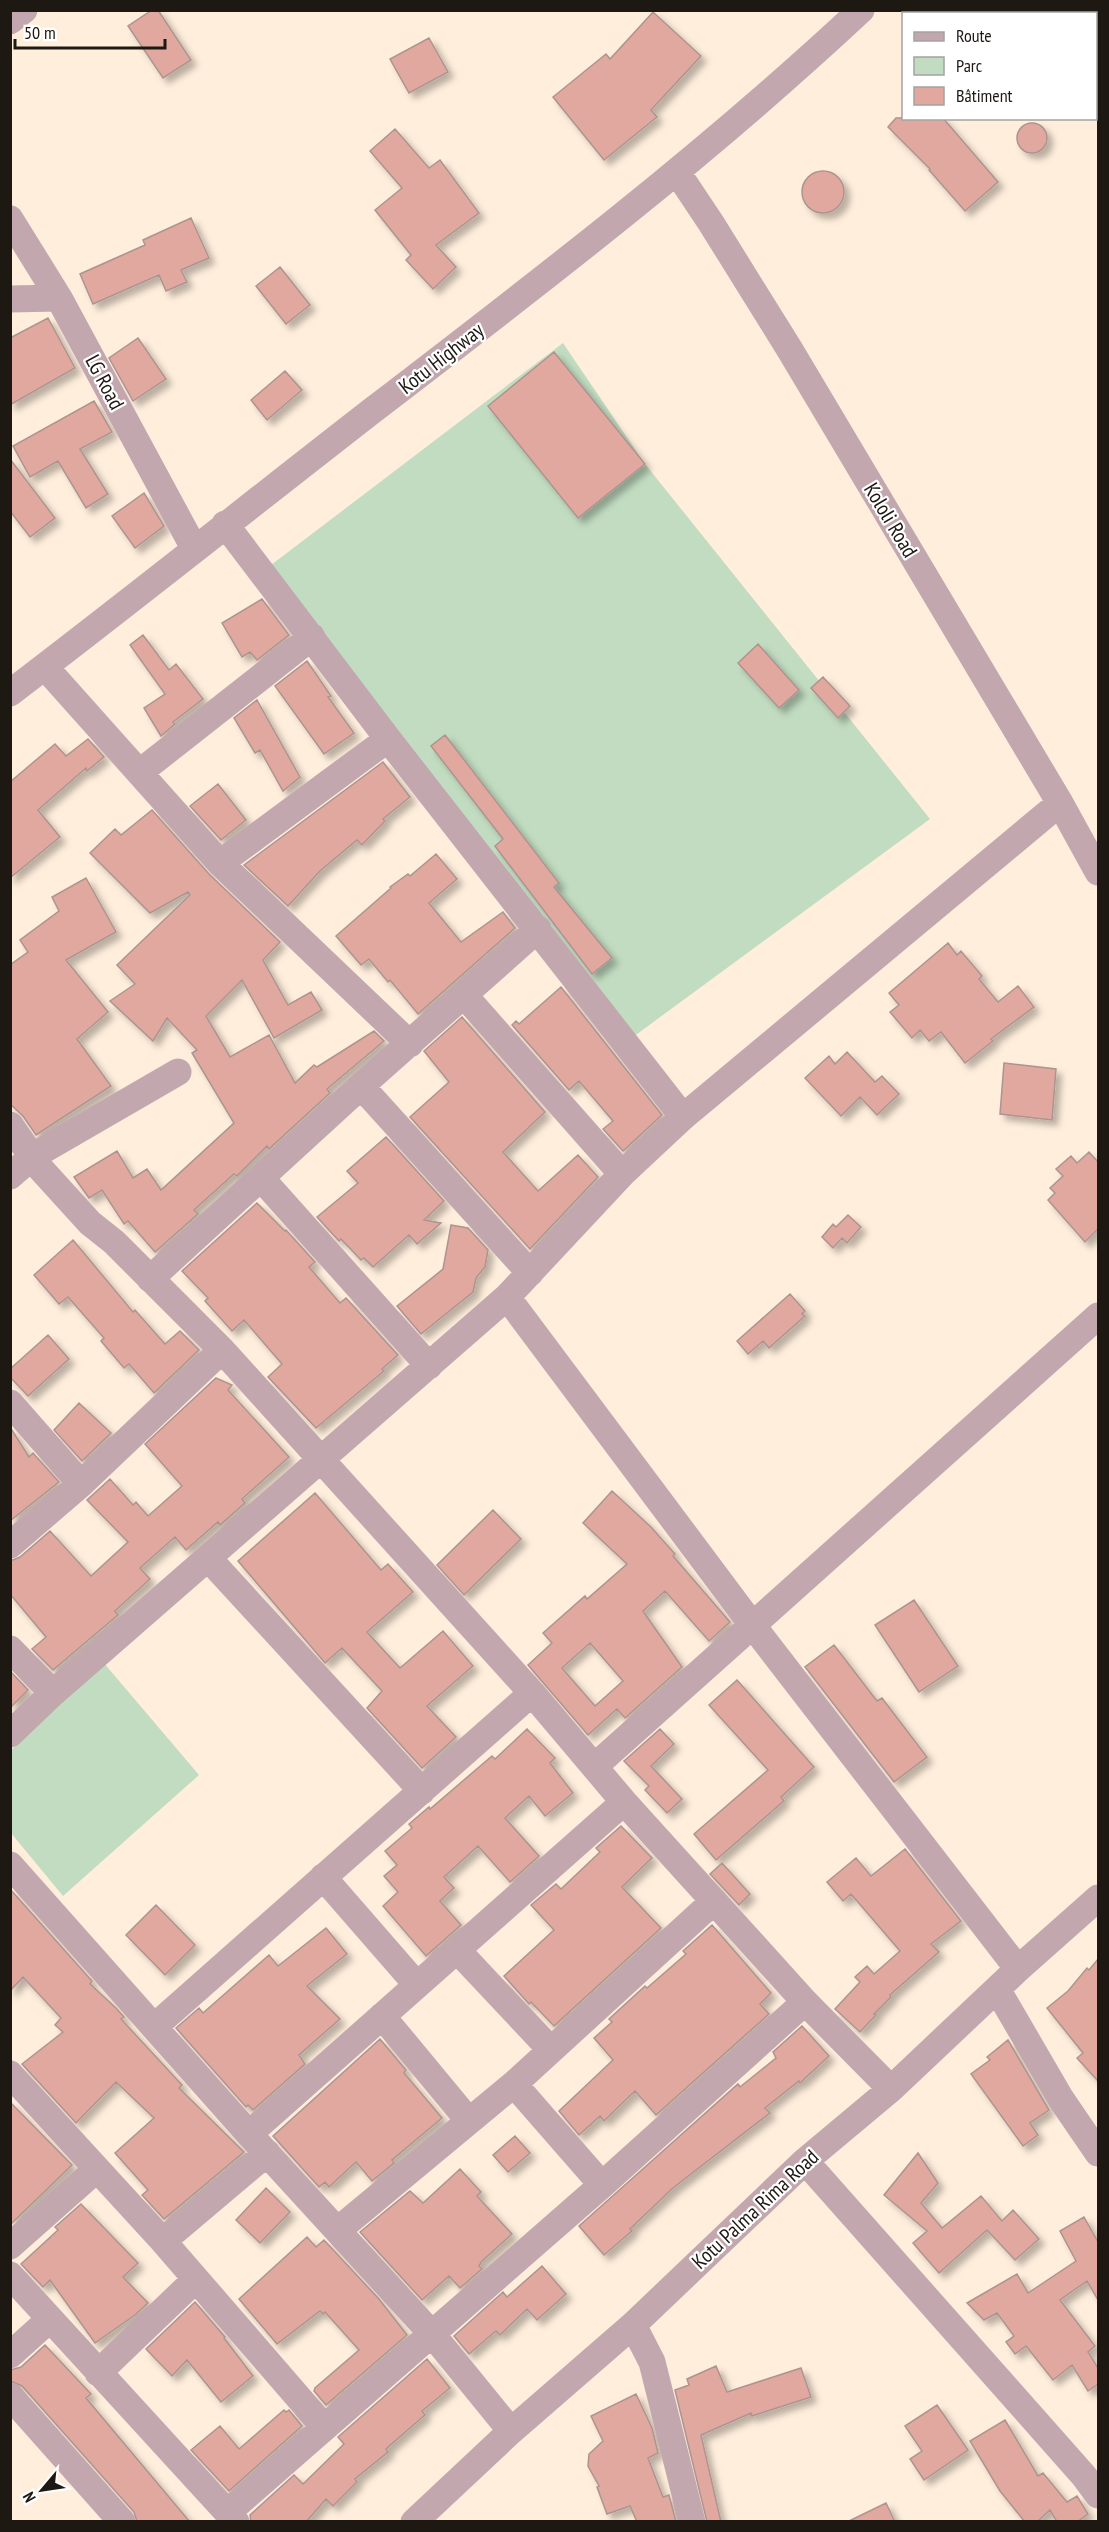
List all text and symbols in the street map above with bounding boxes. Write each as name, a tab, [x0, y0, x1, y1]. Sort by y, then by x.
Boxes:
scale bar	[15, 12, 165, 50]
legend	[902, 12, 1097, 120]
text: 50 m	[24, 21, 56, 44]
text: Route	[956, 24, 992, 47]
text: Parc	[956, 54, 983, 77]
text: Bâtiment	[956, 84, 1013, 107]
street label: Kotu Highway	[393, 316, 489, 400]
street label: LG Road	[79, 350, 131, 414]
street label: Kololi Road	[858, 478, 924, 562]
street label: Kotu Palma Rima Road	[686, 2143, 824, 2275]
north arrow	[12, 2460, 72, 2520]
text: N	[18, 2489, 40, 2506]

